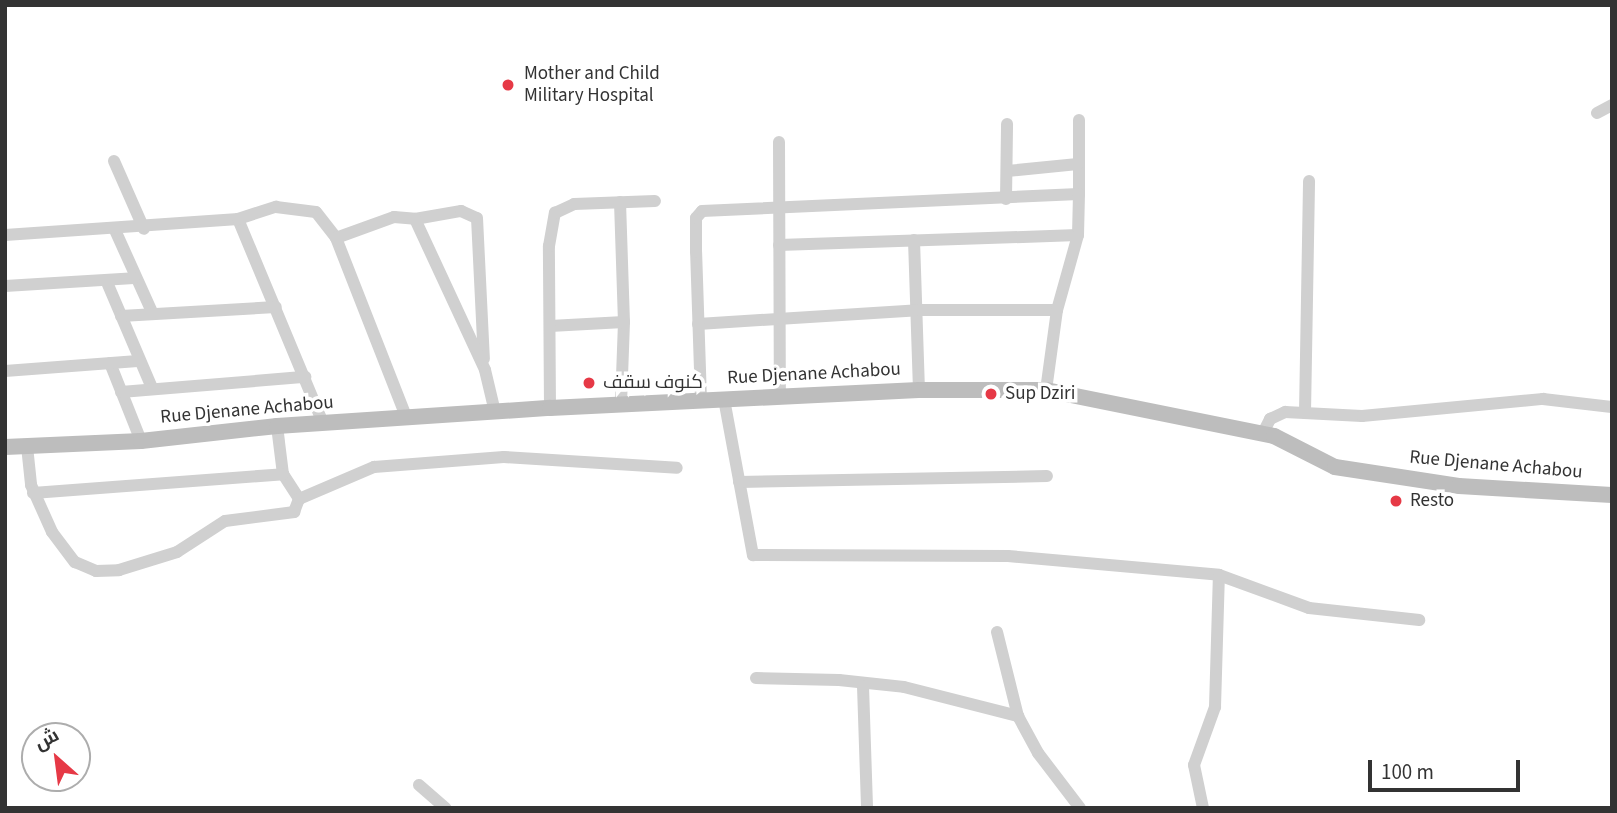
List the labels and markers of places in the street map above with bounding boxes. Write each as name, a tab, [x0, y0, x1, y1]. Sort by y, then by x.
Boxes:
place label: Mother and Child Military Hospital	[524, 63, 660, 107]
marker: Mother and Child Military Hospital	[498, 75, 518, 95]
place label: كنوف سقف	[603, 372, 703, 394]
marker: كنوف سقف	[581, 375, 597, 391]
place label: Sup Dziri	[1005, 383, 1075, 405]
marker: Sup Dziri	[983, 386, 999, 402]
place label: Resto	[1410, 490, 1454, 512]
marker: Resto	[1388, 493, 1404, 509]

